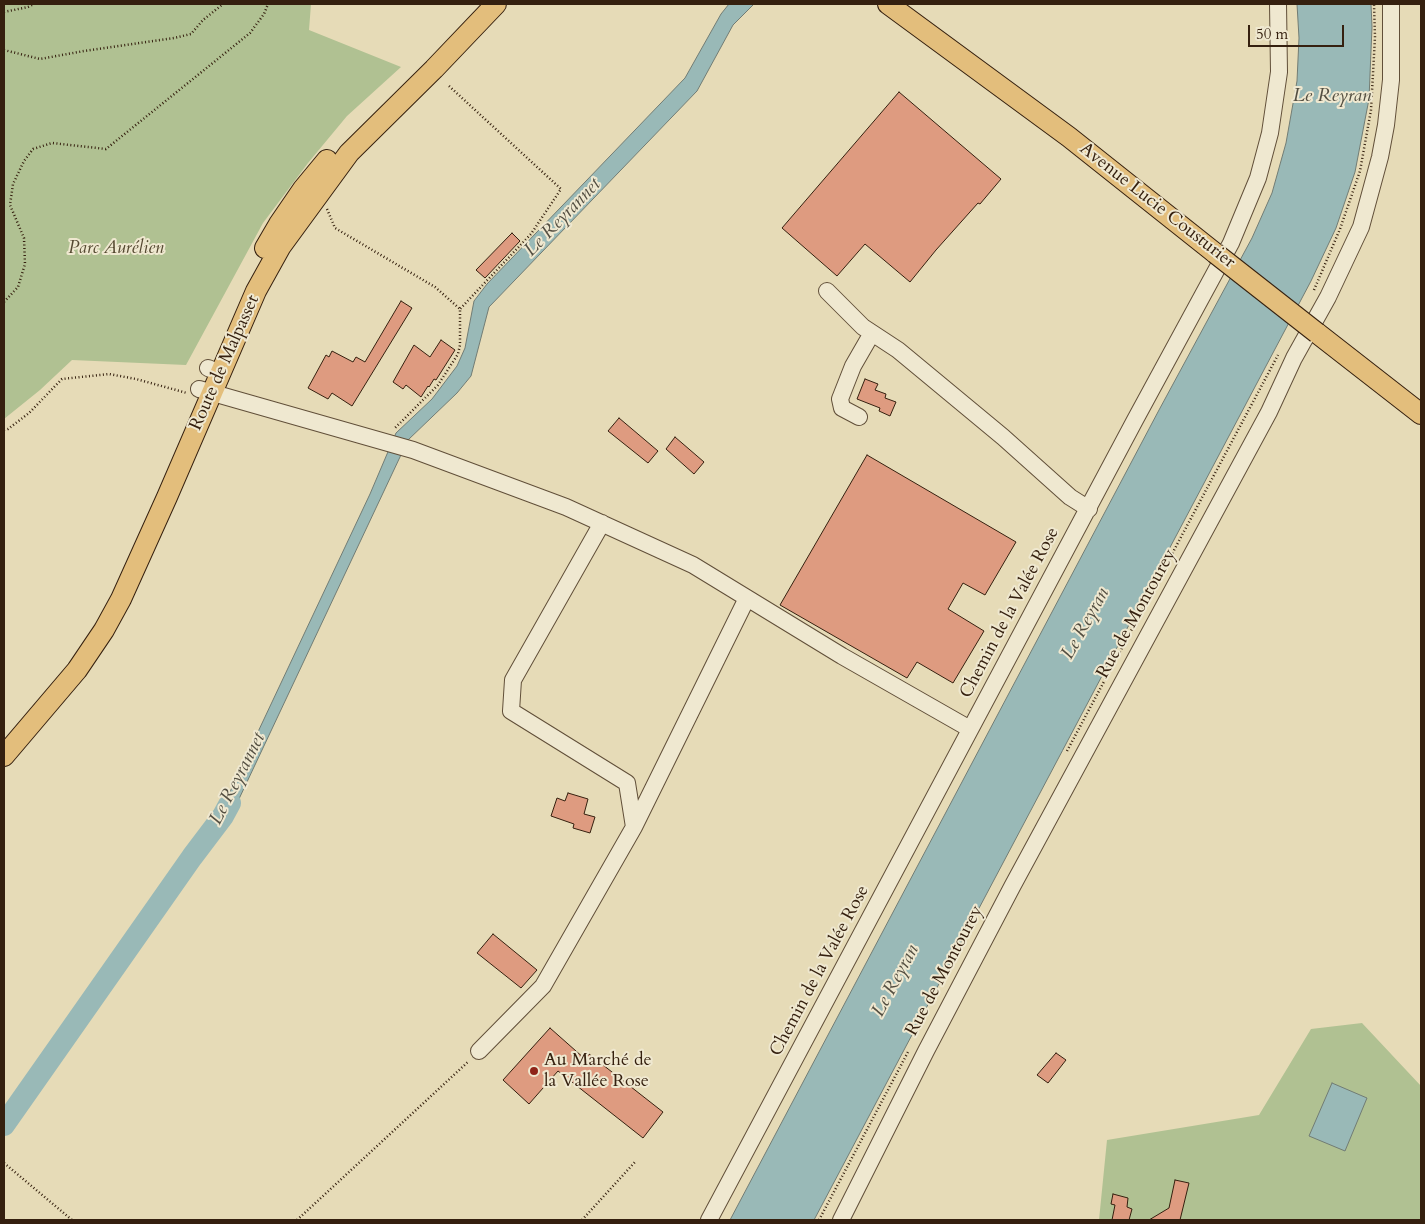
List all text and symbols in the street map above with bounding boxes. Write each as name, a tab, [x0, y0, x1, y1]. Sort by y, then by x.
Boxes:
scale bar	[1250, 15, 1346, 47]
text: 50 m	[1256, 24, 1288, 44]
water label: Le Reyran	[1293, 86, 1371, 108]
street label: Avenue Lucie Cousturier	[1075, 139, 1239, 273]
water label: Le Reyrannet	[520, 174, 606, 262]
park label: Parc Aurélien	[68, 238, 164, 260]
street label: Route de Malpasset	[185, 292, 265, 434]
street label: Chemin de la Valée Rose	[956, 524, 1064, 702]
street label: Rue de Montourey	[1093, 546, 1181, 682]
water label: Le Reyran	[1057, 584, 1115, 664]
water label: Le Reyrannet	[205, 729, 271, 829]
street label: Chemin de la Valée Rose	[766, 882, 874, 1060]
street label: Rue de Montourey	[902, 902, 988, 1040]
water label: Le Reyran	[868, 941, 924, 1021]
place label: Au Marché de la Vallée Rose	[544, 1050, 652, 1092]
marker: Au Marché de la Vallée Rose	[528, 1065, 540, 1077]

